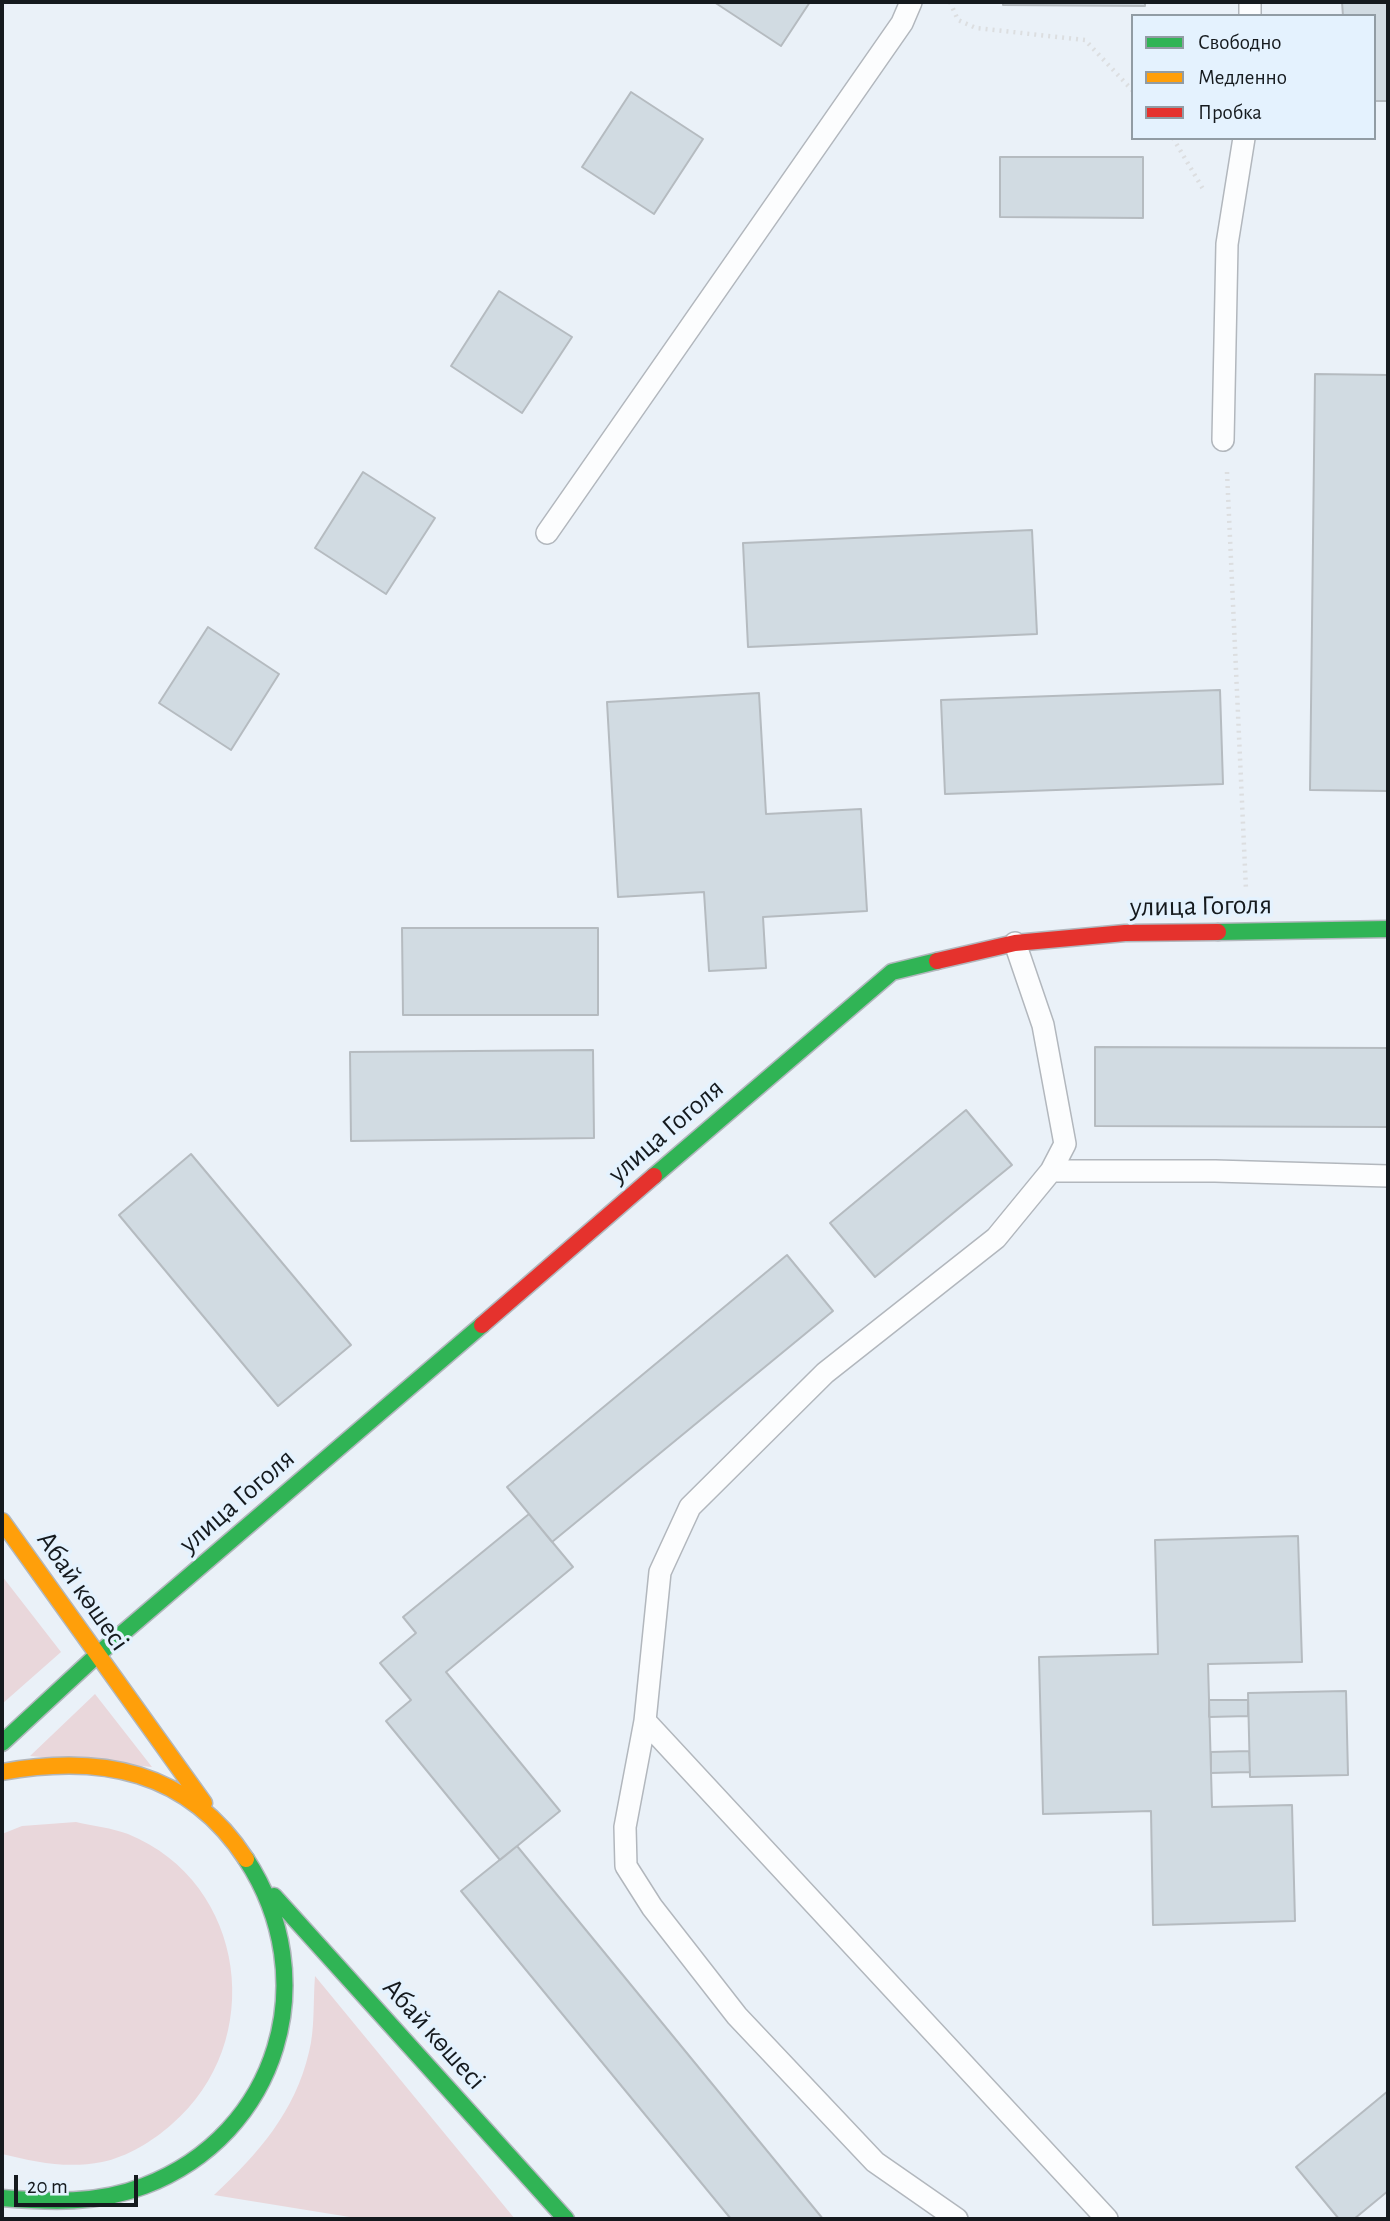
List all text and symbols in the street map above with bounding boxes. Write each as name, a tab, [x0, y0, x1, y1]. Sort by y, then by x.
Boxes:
legend	[1131, 14, 1376, 140]
text: Свободно	[1198, 32, 1282, 53]
text: Медленно	[1198, 67, 1287, 88]
text: Пробка	[1198, 102, 1262, 123]
street label: улица Гоголя	[1130, 888, 1272, 924]
street label: улица Гоголя	[601, 1072, 731, 1190]
street label: улица Гоголя	[172, 1442, 302, 1560]
street label: Абай көшесі	[29, 1525, 137, 1657]
street label: Абай көшесі	[375, 1971, 493, 2097]
scale bar	[18, 2162, 142, 2206]
text: 20 m	[27, 2176, 68, 2197]

